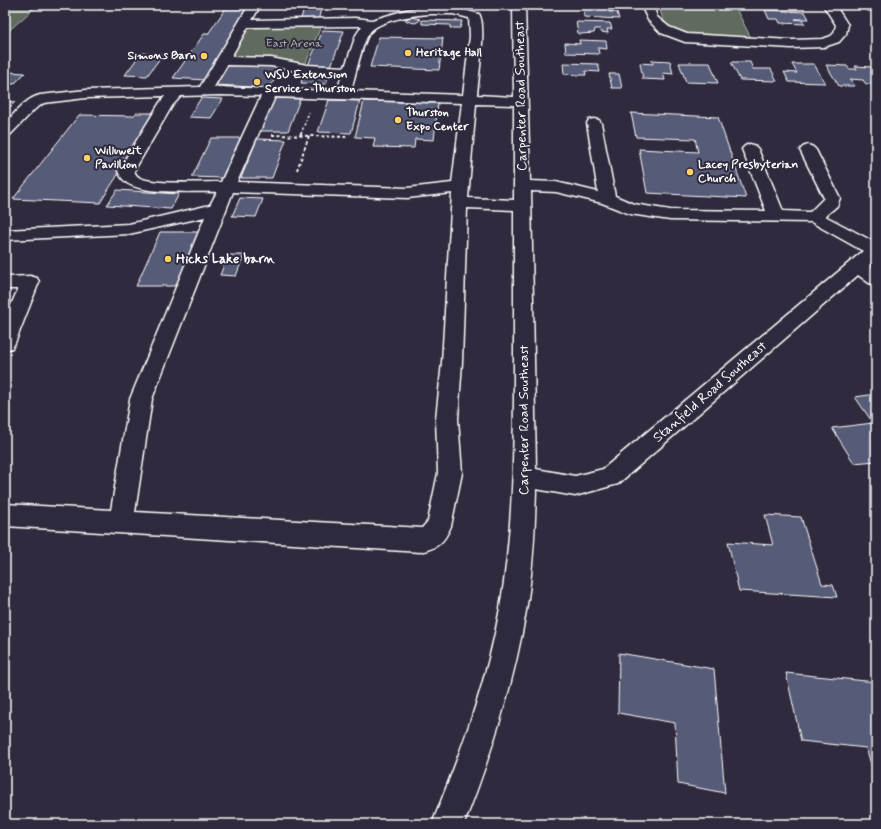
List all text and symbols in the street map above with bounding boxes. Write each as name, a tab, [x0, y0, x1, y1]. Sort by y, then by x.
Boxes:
street label: Carpenter Road Southeast	[511, 20, 531, 171]
park label: East Arena	[266, 36, 323, 52]
place label: Heritage Hall	[416, 45, 482, 61]
place label: Simons Barn	[128, 48, 196, 64]
marker: Heritage Hall	[403, 48, 413, 58]
marker: Simons Barn	[199, 51, 209, 61]
place label: WSU Extension Service - Thurston	[264, 67, 356, 97]
marker: WSU Extension Service - Thurston	[252, 77, 262, 87]
place label: Thurston Expo Center	[406, 105, 469, 135]
marker: Thurston Expo Center	[393, 115, 403, 125]
place label: Willuweit Pavillion	[94, 143, 143, 173]
marker: Willuweit Pavillion	[82, 153, 92, 163]
place label: Lacey Presbyterian Church	[698, 157, 798, 187]
marker: Lacey Presbyterian Church	[685, 167, 695, 177]
place label: Hicks Lake barn	[176, 250, 276, 268]
marker: Hicks Lake barn	[163, 254, 173, 264]
street label: Stanfield Road Southeast	[649, 337, 771, 447]
street label: Carpenter Road Southeast	[515, 345, 533, 495]

